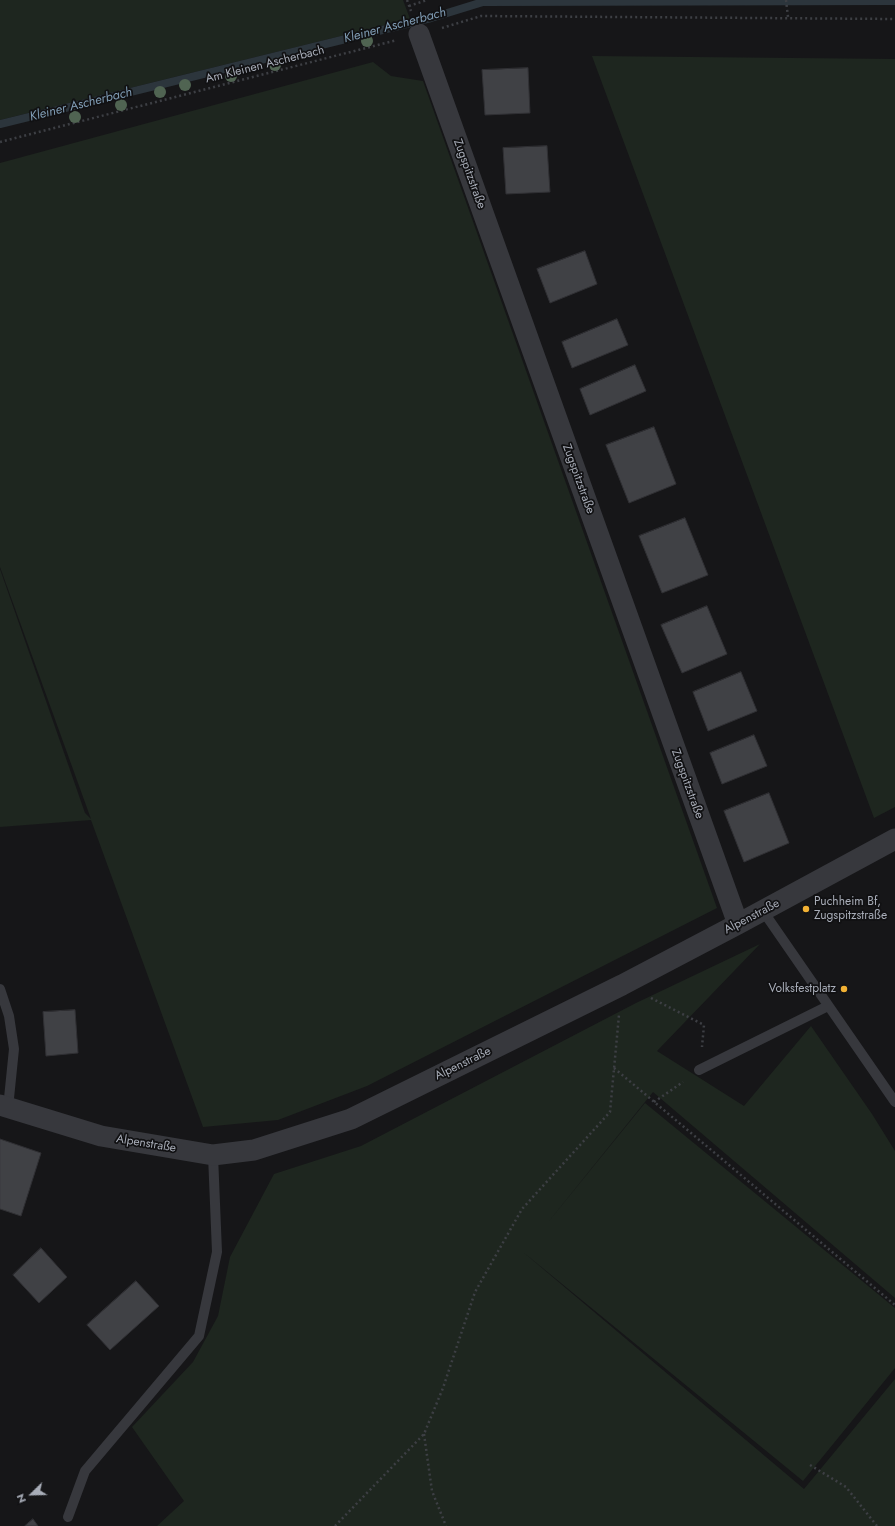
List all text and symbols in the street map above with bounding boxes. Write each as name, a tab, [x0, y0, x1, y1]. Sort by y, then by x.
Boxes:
water label: Kleiner Ascherbach	[342, 5, 448, 47]
street label: Am Kleinen Ascherbach	[204, 43, 326, 87]
water label: Kleiner Ascherbach	[28, 85, 134, 125]
street label: Zugspitzstraße	[450, 137, 488, 211]
street label: Zugspitzstraße	[559, 442, 597, 516]
street label: Zugspitzstraße	[668, 747, 706, 821]
place label: Puchheim Bf, Zugspitzstraße	[814, 895, 887, 923]
street label: Alpenstraße	[722, 896, 782, 938]
marker: Puchheim Bf, Zugspitzstraße	[801, 904, 811, 914]
place label: Volksfestplatz	[769, 982, 836, 996]
marker: Volksfestplatz	[839, 984, 849, 994]
street label: Alpenstraße	[433, 1044, 493, 1084]
street label: Alpenstraße	[115, 1132, 177, 1156]
north arrow	[12, 1474, 52, 1514]
text: N	[12, 1492, 30, 1506]

